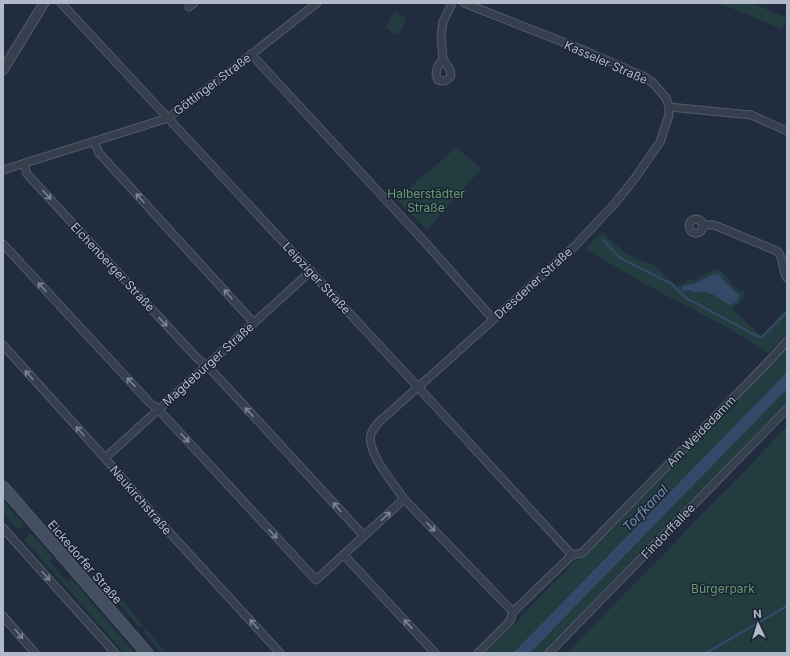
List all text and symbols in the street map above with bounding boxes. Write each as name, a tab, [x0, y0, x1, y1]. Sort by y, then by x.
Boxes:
street label: Kasseler Straße	[562, 37, 650, 87]
street label: Göttinger Straße	[170, 50, 254, 118]
park label: Halberstädter Straße	[387, 186, 465, 215]
one-way arrow	[42, 190, 52, 200]
one-way arrow	[135, 193, 145, 203]
street label: Eichenberger Straße	[68, 219, 158, 315]
street label: Leipziger Straße	[280, 239, 354, 317]
street label: Dresdener Straße	[491, 244, 575, 322]
one-way arrow	[38, 281, 47, 292]
one-way arrow	[223, 289, 232, 299]
one-way arrow	[158, 316, 167, 326]
street label: Magdeburger Straße	[159, 319, 257, 409]
one-way arrow	[25, 369, 34, 380]
one-way arrow	[126, 377, 136, 387]
street label: Am Weidedamm	[663, 392, 739, 470]
one-way arrow	[245, 406, 254, 417]
one-way arrow	[75, 426, 85, 436]
one-way arrow	[180, 433, 190, 443]
street label: Neukirchstraße	[107, 462, 175, 538]
water label: Torfkanal	[619, 481, 672, 535]
street label: Findorffallee	[638, 500, 698, 562]
one-way arrow	[333, 502, 342, 513]
one-way arrow	[381, 511, 391, 520]
street label: Eickedorfer Straße	[45, 517, 125, 607]
one-way arrow	[426, 522, 436, 532]
one-way arrow	[268, 528, 277, 538]
one-way arrow	[41, 571, 50, 581]
park label: Bürgerpark	[691, 581, 755, 596]
north arrow	[738, 604, 778, 644]
text: N	[753, 607, 762, 621]
one-way arrow	[249, 619, 258, 629]
one-way arrow	[403, 619, 413, 629]
one-way arrow	[14, 629, 23, 640]

